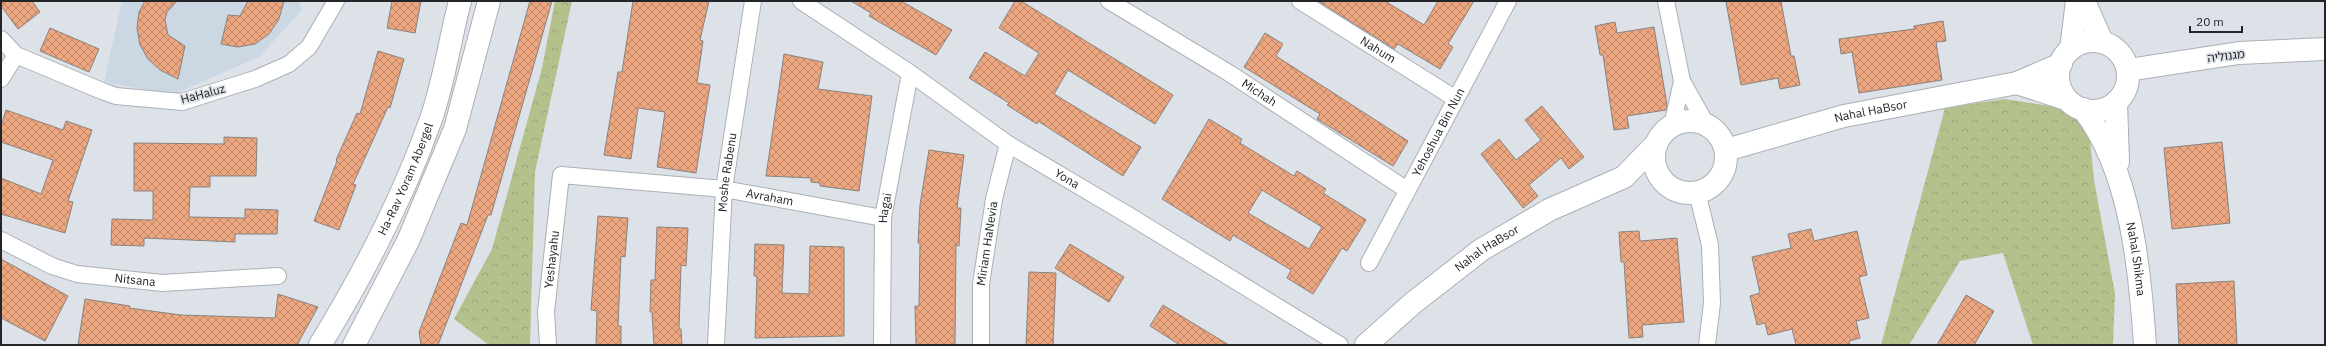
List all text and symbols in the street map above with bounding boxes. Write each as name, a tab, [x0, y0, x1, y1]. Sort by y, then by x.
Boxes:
scale bar	[2190, 8, 2242, 34]
text: 20 m	[2196, 14, 2224, 29]
street label: Nahum	[1358, 33, 1399, 66]
street label: מגנוליה	[2206, 46, 2246, 65]
street label: Michah	[1239, 75, 1280, 109]
street label: HaHaluz	[179, 80, 227, 107]
street label: Yehoshua Bin Nun	[1408, 85, 1468, 179]
street label: Nahal HaBsor	[1832, 96, 1909, 125]
street label: Ha-Rav Yoram Abergel	[374, 121, 436, 238]
street label: Moshe Rabenu	[715, 132, 740, 212]
street label: Yona	[1052, 165, 1083, 192]
street label: Avraham	[745, 185, 795, 209]
street label: Hagai	[875, 192, 895, 223]
street label: Miriam HaNevia	[973, 200, 1001, 287]
street label: Nahal HaBsor	[1451, 221, 1522, 275]
street label: Nahal Shikma	[2123, 221, 2149, 297]
street label: Yeshayahu	[541, 230, 562, 289]
street label: Nitsana	[114, 270, 157, 289]

